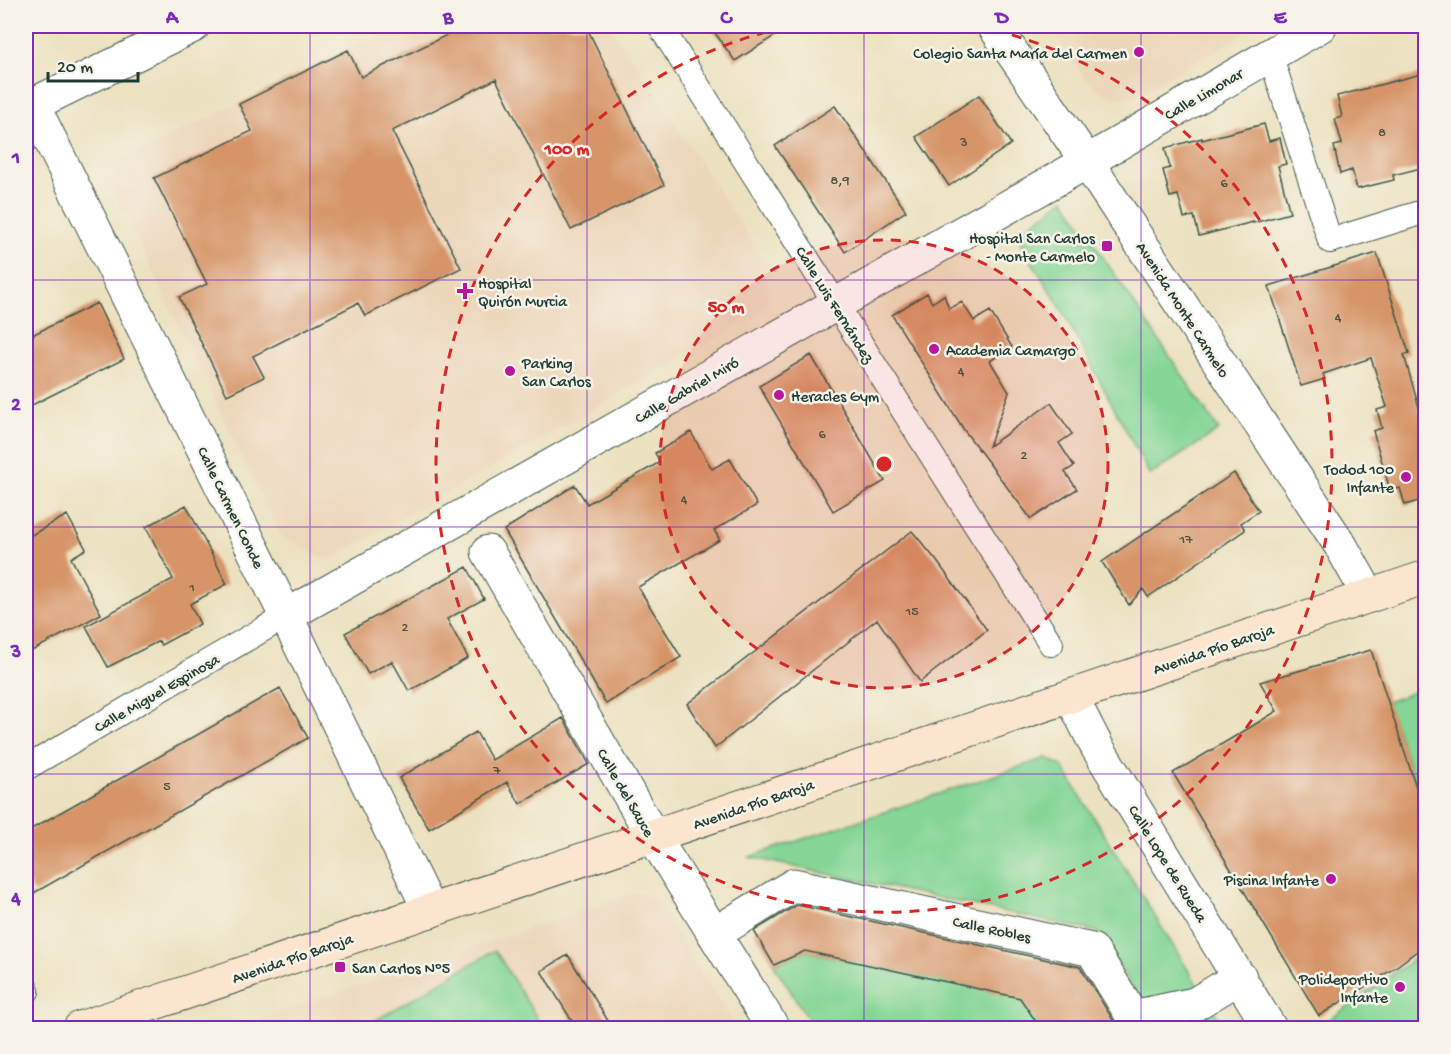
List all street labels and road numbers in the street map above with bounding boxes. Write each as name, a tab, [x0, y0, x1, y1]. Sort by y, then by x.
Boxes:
street label: Calle Limonar	[1162, 65, 1249, 126]
street label: Avenida Monte Carmelo	[1130, 239, 1232, 382]
street label: Calle Luis Fernández	[789, 244, 877, 369]
street label: Calle Gabriel Miró	[632, 354, 743, 430]
street label: Calle Carmen Conde	[191, 445, 267, 573]
street label: Avenida Pío Baroja	[1151, 621, 1278, 681]
street label: Calle Miguel Espinosa	[92, 651, 225, 739]
street label: Calle del Sauce	[591, 746, 657, 842]
street label: Avenida Pío Baroja	[691, 776, 818, 836]
street label: Calle Lope de Rueda	[1122, 803, 1210, 928]
street label: Calle Robles	[950, 914, 1033, 949]
street label: Avenida Pío Baroja	[230, 930, 357, 990]

